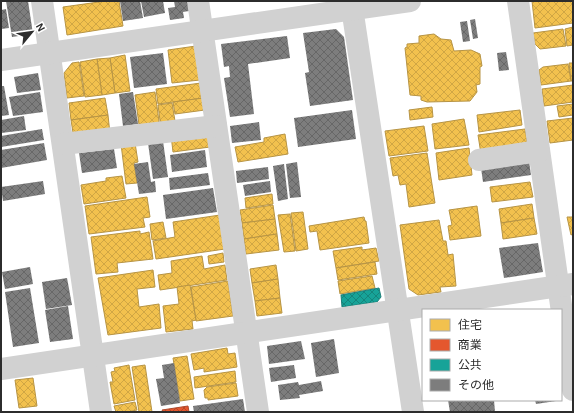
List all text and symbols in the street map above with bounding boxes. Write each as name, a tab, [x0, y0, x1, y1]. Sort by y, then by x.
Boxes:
north arrow	[12, 12, 52, 52]
text: N	[34, 21, 47, 33]
legend	[422, 309, 562, 401]
text: 住宅	[458, 318, 482, 331]
text: 商業	[458, 339, 482, 351]
text: 公共	[458, 359, 482, 371]
text: その他	[458, 379, 494, 391]

